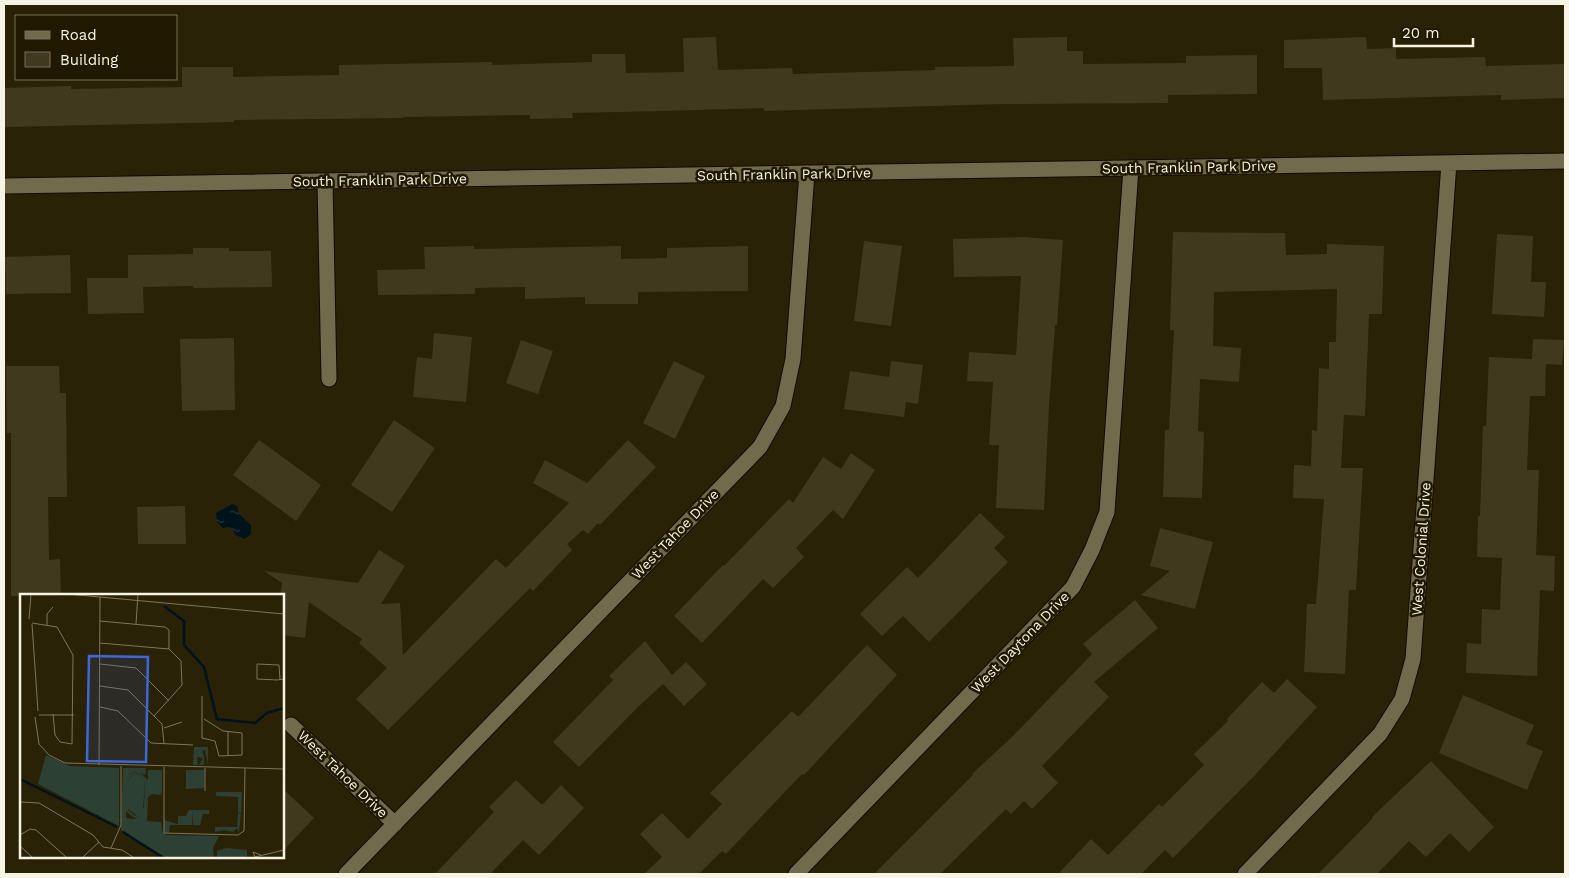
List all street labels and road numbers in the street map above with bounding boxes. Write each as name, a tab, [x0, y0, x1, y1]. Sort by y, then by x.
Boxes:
street label: South Franklin Park Drive	[1102, 157, 1276, 177]
street label: South Franklin Park Drive	[697, 164, 871, 184]
street label: South Franklin Park Drive	[293, 170, 467, 190]
street label: West Colonial Drive	[1408, 482, 1434, 616]
street label: West Tahoe Drive	[628, 486, 722, 582]
street label: West Daytona Drive	[968, 588, 1072, 696]
street label: West Tahoe Drive	[295, 727, 391, 821]

